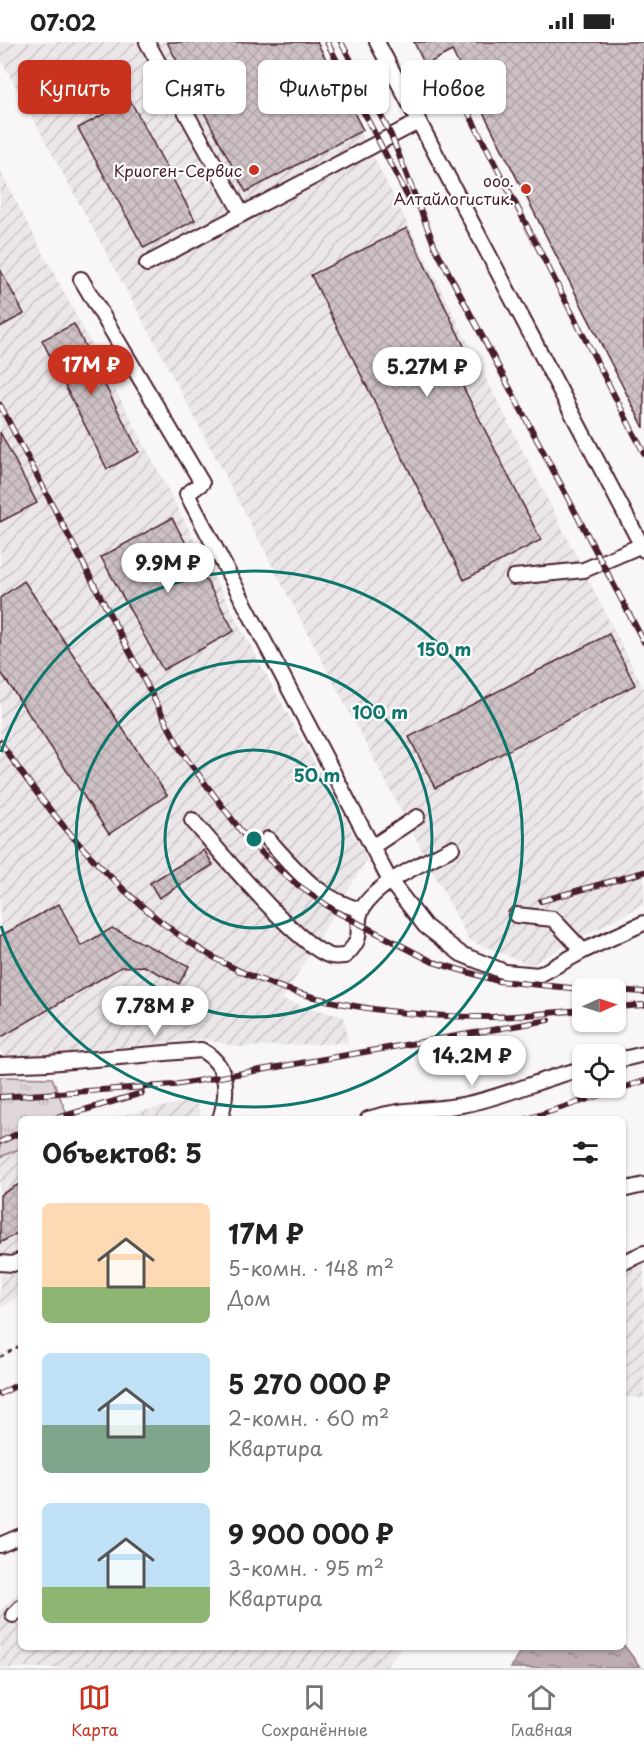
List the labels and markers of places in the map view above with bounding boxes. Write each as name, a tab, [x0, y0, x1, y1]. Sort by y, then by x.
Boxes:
place label: Криоген-Сервис	[114, 158, 242, 182]
marker: Криоген-Сервис	[247, 163, 261, 177]
place label: ооо. Алтайлогистик.	[394, 168, 514, 210]
marker: ооо. Алтайлогистик.	[519, 182, 533, 196]
pin: 17M ₽	[49, 345, 133, 396]
pin: 5.27M ₽	[372, 347, 482, 398]
pin: 9.9M ₽	[119, 543, 217, 594]
centre of rings	[244, 829, 264, 849]
pin: 7.78M ₽	[100, 986, 210, 1037]
pin: 14.2M ₽	[417, 1036, 527, 1087]

